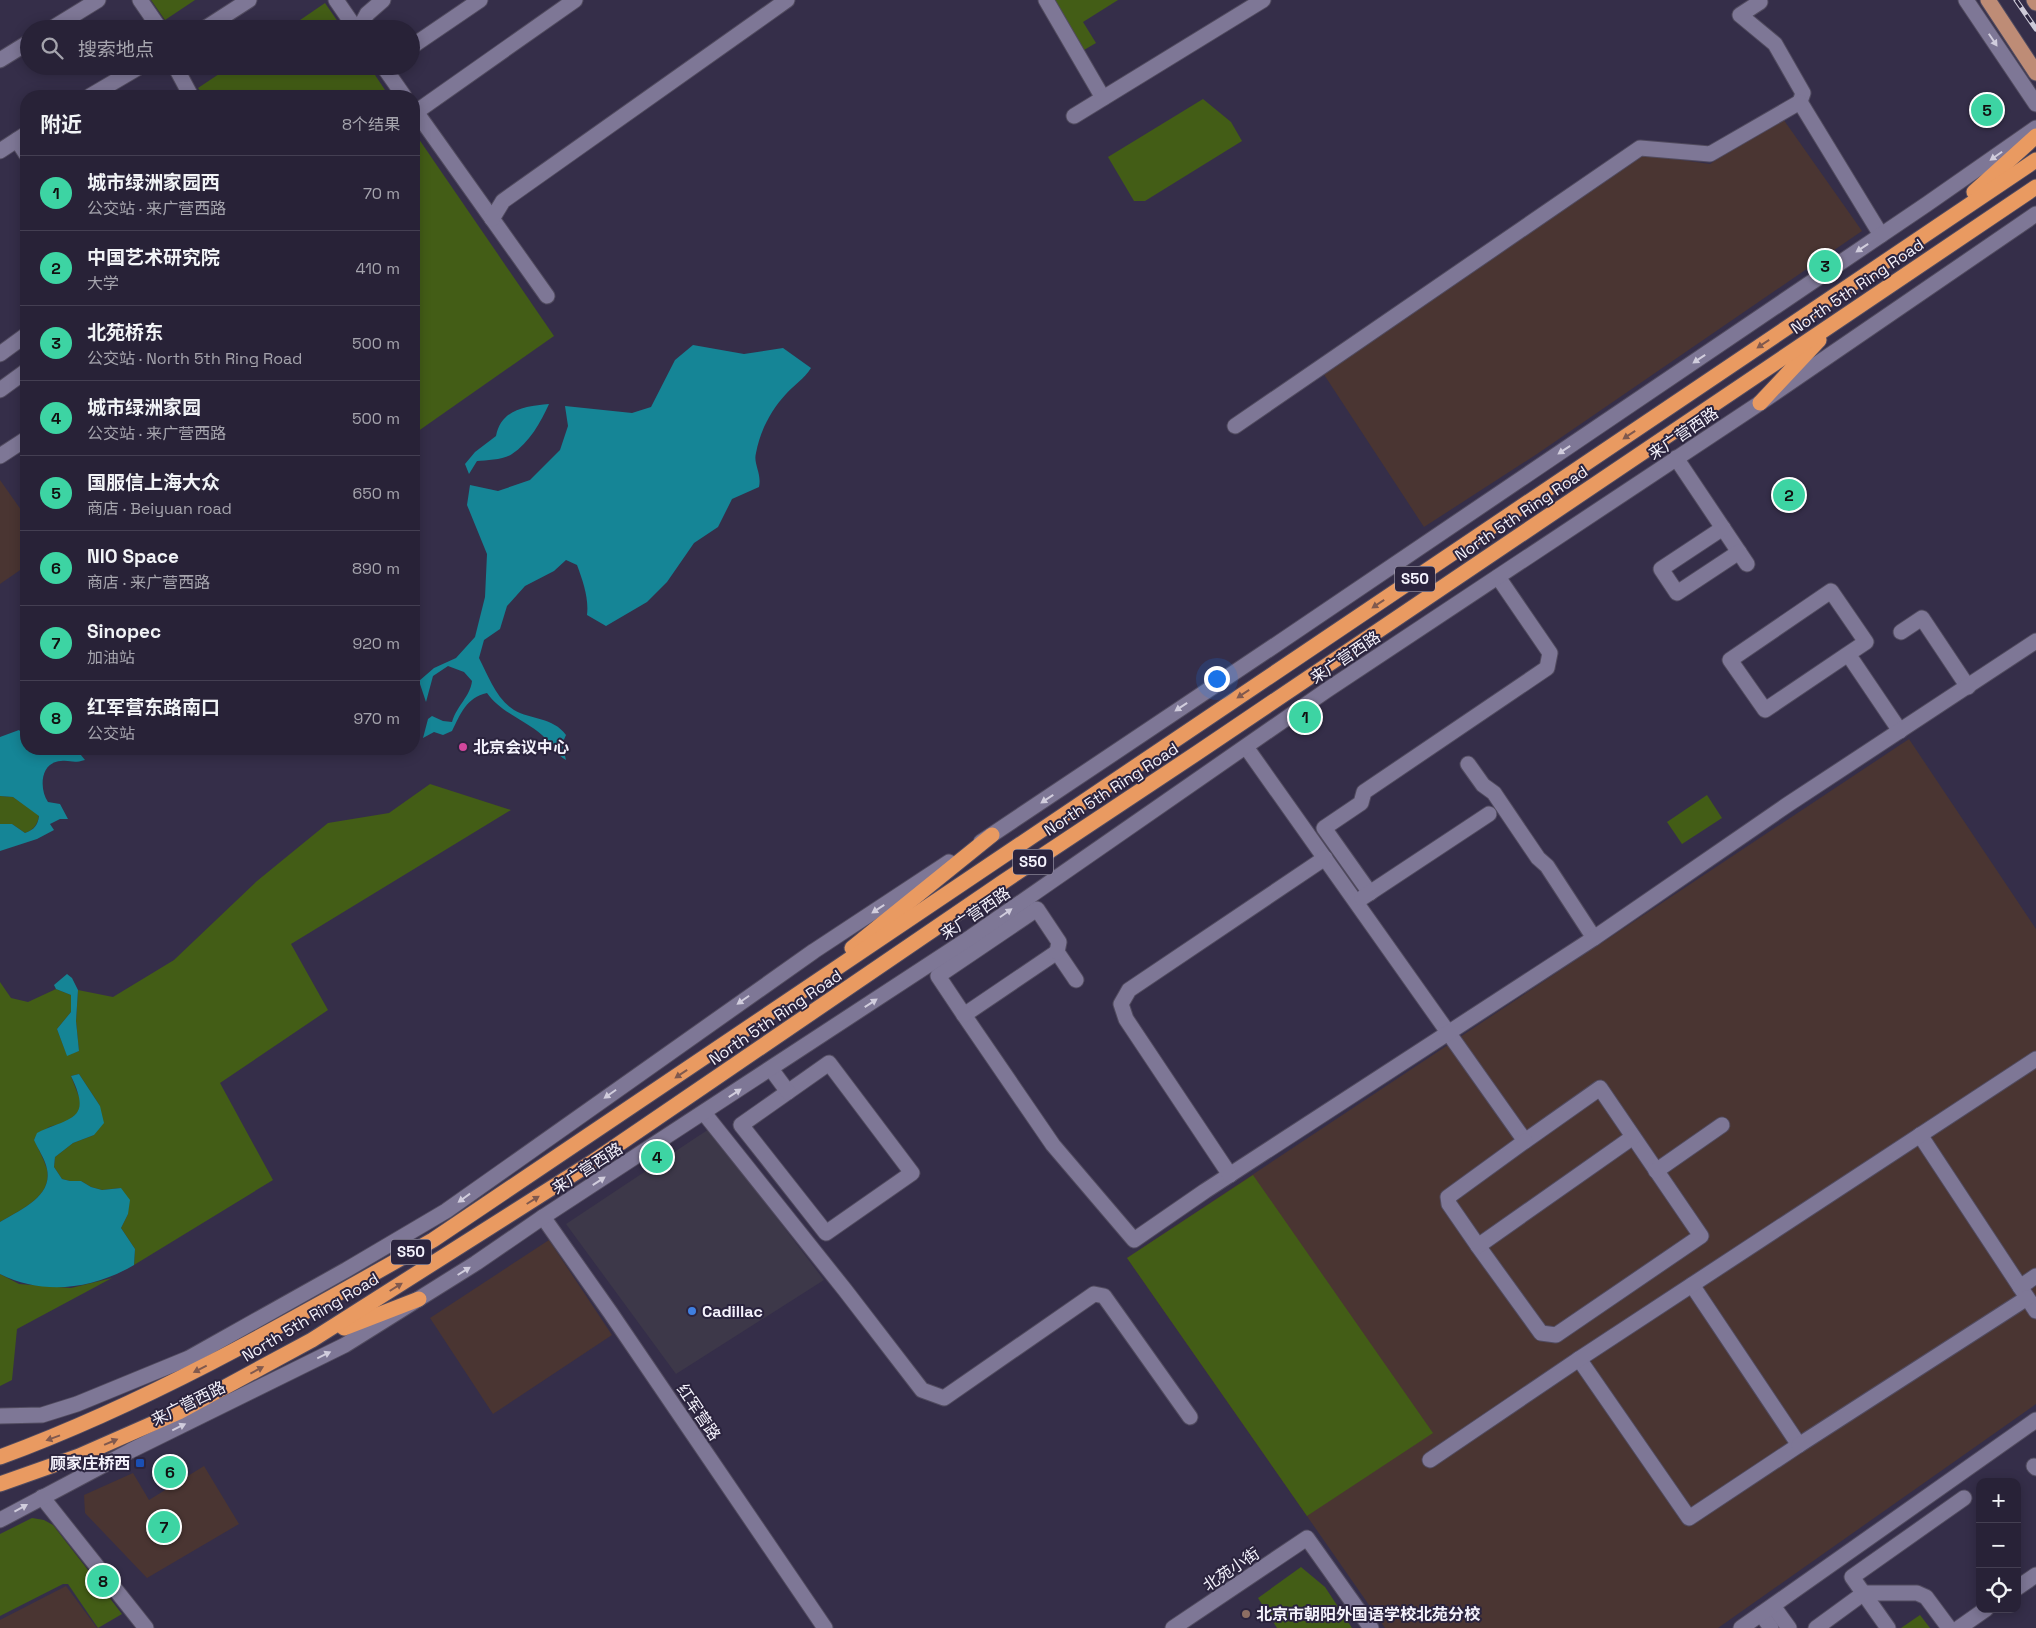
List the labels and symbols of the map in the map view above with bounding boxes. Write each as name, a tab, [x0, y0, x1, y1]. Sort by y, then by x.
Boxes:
one-way arrow	[1988, 33, 1998, 47]
pin: 5	[1971, 91, 2003, 129]
one-way arrow	[1989, 151, 2003, 161]
street label: North 5th Ring Road	[1787, 234, 1928, 339]
one-way arrow	[1856, 243, 1869, 253]
pin: 3	[1809, 247, 1841, 285]
one-way arrow	[1757, 339, 1770, 349]
one-way arrow	[1692, 354, 1706, 363]
street label: 来广营西路	[1644, 402, 1722, 464]
one-way arrow	[1622, 430, 1636, 440]
one-way arrow	[1557, 445, 1571, 455]
street label: North 5th Ring Road	[1451, 461, 1592, 566]
pin: 2	[1773, 476, 1805, 514]
road number: S50	[1395, 566, 1435, 592]
one-way arrow	[1371, 599, 1385, 609]
street label: 来广营西路	[1306, 626, 1384, 688]
your location	[1204, 666, 1230, 692]
one-way arrow	[1236, 689, 1250, 699]
pin: 1	[1289, 698, 1321, 736]
one-way arrow	[1174, 702, 1187, 712]
place label: 北京会议中心	[473, 737, 569, 758]
street label: North 5th Ring Road	[1040, 738, 1182, 841]
marker: 北京会议中心	[457, 741, 469, 753]
one-way arrow	[1040, 794, 1053, 804]
road number: S50	[1013, 850, 1053, 874]
street label: 来广营西路	[936, 882, 1014, 944]
one-way arrow	[871, 904, 884, 914]
one-way arrow	[999, 908, 1013, 918]
street label: North 5th Ring Road	[705, 965, 846, 1070]
one-way arrow	[736, 995, 750, 1005]
one-way arrow	[864, 998, 877, 1008]
one-way arrow	[674, 1069, 687, 1078]
one-way arrow	[728, 1088, 742, 1097]
one-way arrow	[604, 1089, 617, 1099]
street label: 来广营西路	[548, 1138, 627, 1199]
pin: 4	[641, 1138, 673, 1176]
one-way arrow	[592, 1176, 605, 1186]
one-way arrow	[458, 1193, 471, 1204]
one-way arrow	[526, 1195, 540, 1204]
road number: S50	[391, 1240, 431, 1264]
one-way arrow	[457, 1267, 470, 1276]
street label: North 5th Ring Road	[238, 1268, 383, 1367]
one-way arrow	[389, 1282, 403, 1292]
place label: Cadillac	[702, 1301, 763, 1322]
marker: Cadillac	[686, 1305, 698, 1317]
one-way arrow	[317, 1351, 332, 1359]
one-way arrow	[192, 1365, 207, 1373]
one-way arrow	[249, 1366, 264, 1374]
street label: 来广营西路	[148, 1376, 229, 1430]
street label: 红军营路	[672, 1380, 725, 1445]
one-way arrow	[172, 1423, 186, 1431]
one-way arrow	[45, 1435, 60, 1442]
one-way arrow	[104, 1437, 118, 1445]
place label: 顾家庄桥西	[50, 1453, 130, 1474]
pin: 6	[154, 1453, 186, 1491]
marker: 顾家庄桥西	[134, 1457, 146, 1469]
one-way arrow	[14, 1504, 28, 1512]
pin: 7	[148, 1508, 180, 1546]
street label: 北苑小街	[1199, 1543, 1264, 1596]
pin: 8	[87, 1562, 119, 1600]
place label: 北京市朝阳外国语学校北苑分校	[1256, 1604, 1481, 1625]
marker: 北京市朝阳外国语学校北苑分校	[1240, 1608, 1252, 1620]

